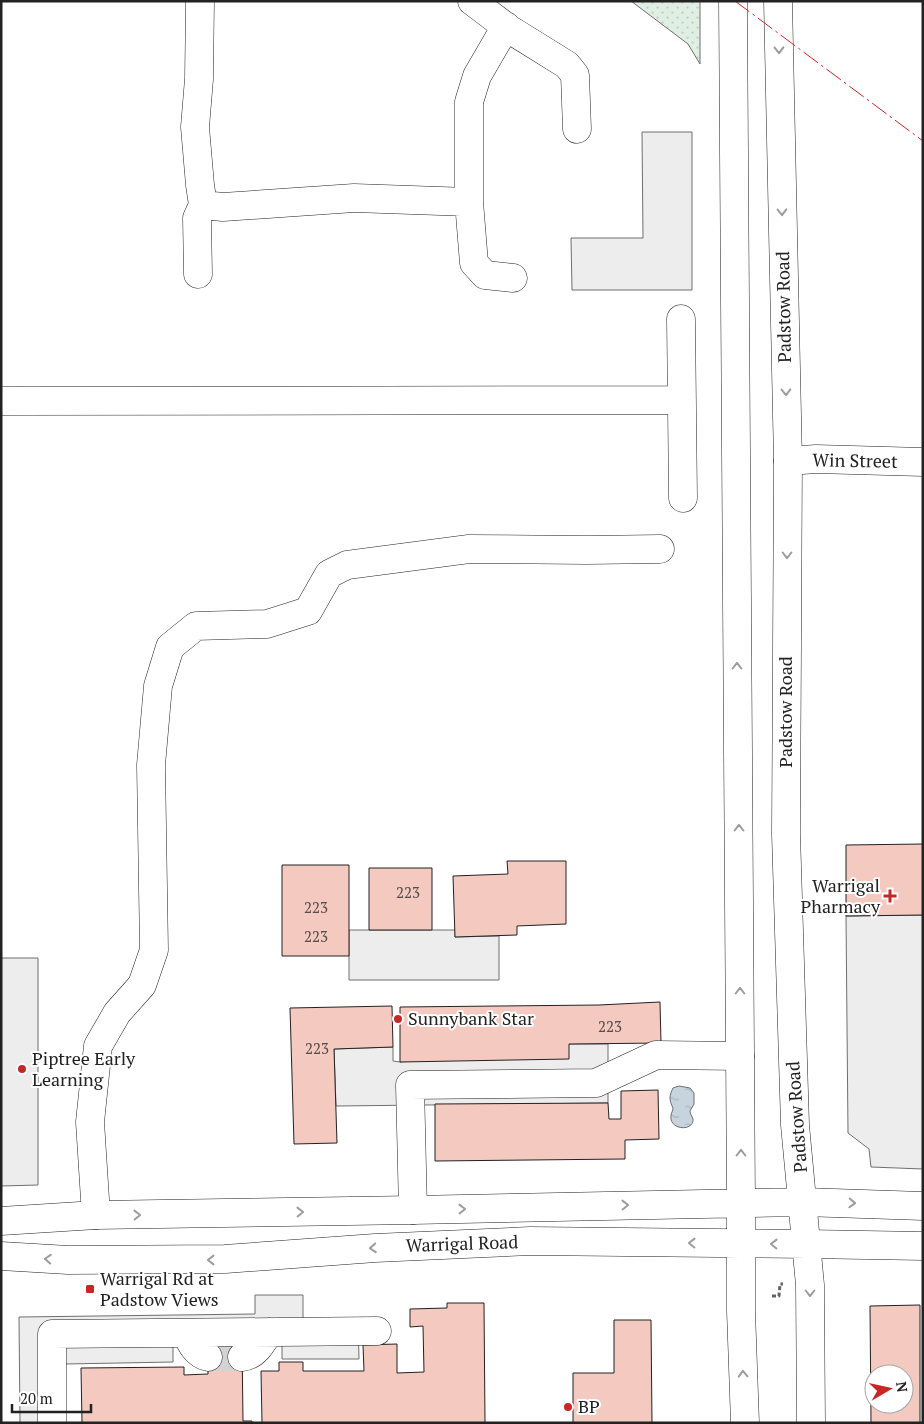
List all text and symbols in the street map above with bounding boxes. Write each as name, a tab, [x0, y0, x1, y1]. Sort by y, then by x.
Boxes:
one-way arrow	[774, 46, 784, 54]
one-way arrow	[777, 209, 788, 217]
street label: Padstow Road	[770, 251, 796, 363]
one-way arrow	[781, 389, 791, 397]
street label: Win Street	[812, 447, 898, 473]
one-way arrow	[782, 552, 792, 559]
street label: Padstow Road	[773, 656, 797, 768]
one-way arrow	[732, 662, 742, 670]
one-way arrow	[733, 824, 744, 832]
place label: Warrigal Pharmacy	[801, 873, 881, 918]
house number: 223	[396, 882, 420, 902]
marker: Warrigal Pharmacy	[884, 890, 896, 902]
house number: 223	[304, 897, 328, 917]
house number: 223	[304, 926, 328, 946]
one-way arrow	[735, 987, 745, 994]
place label: Sunnybank Star	[408, 1006, 534, 1030]
marker: Sunnybank Star	[392, 1013, 404, 1025]
house number: 223	[598, 1016, 622, 1036]
house number: 223	[305, 1038, 329, 1058]
place label: Piptree Early Learning	[32, 1046, 136, 1091]
street label: Padstow Road	[780, 1061, 812, 1174]
marker: Piptree Early Learning	[16, 1063, 28, 1075]
one-way arrow	[736, 1149, 746, 1157]
one-way arrow	[848, 1198, 856, 1209]
one-way arrow	[621, 1200, 629, 1210]
one-way arrow	[458, 1204, 466, 1214]
one-way arrow	[296, 1207, 304, 1217]
one-way arrow	[134, 1209, 142, 1220]
street label: Warrigal Road	[405, 1229, 519, 1257]
one-way arrow	[688, 1238, 696, 1248]
one-way arrow	[770, 1239, 778, 1249]
one-way arrow	[368, 1242, 376, 1253]
one-way arrow	[44, 1254, 52, 1265]
one-way arrow	[206, 1255, 214, 1265]
place label: Warrigal Rd at Padstow Views	[100, 1266, 219, 1311]
marker: Warrigal Rd at Padstow Views	[84, 1283, 96, 1295]
one-way arrow	[805, 1290, 815, 1297]
north arrow	[864, 1364, 914, 1414]
one-way arrow	[738, 1370, 749, 1378]
text: N	[892, 1380, 913, 1394]
scale bar	[12, 1382, 91, 1414]
text: 20 m	[20, 1388, 53, 1408]
place label: BP	[578, 1394, 600, 1418]
marker: BP	[562, 1401, 574, 1413]

